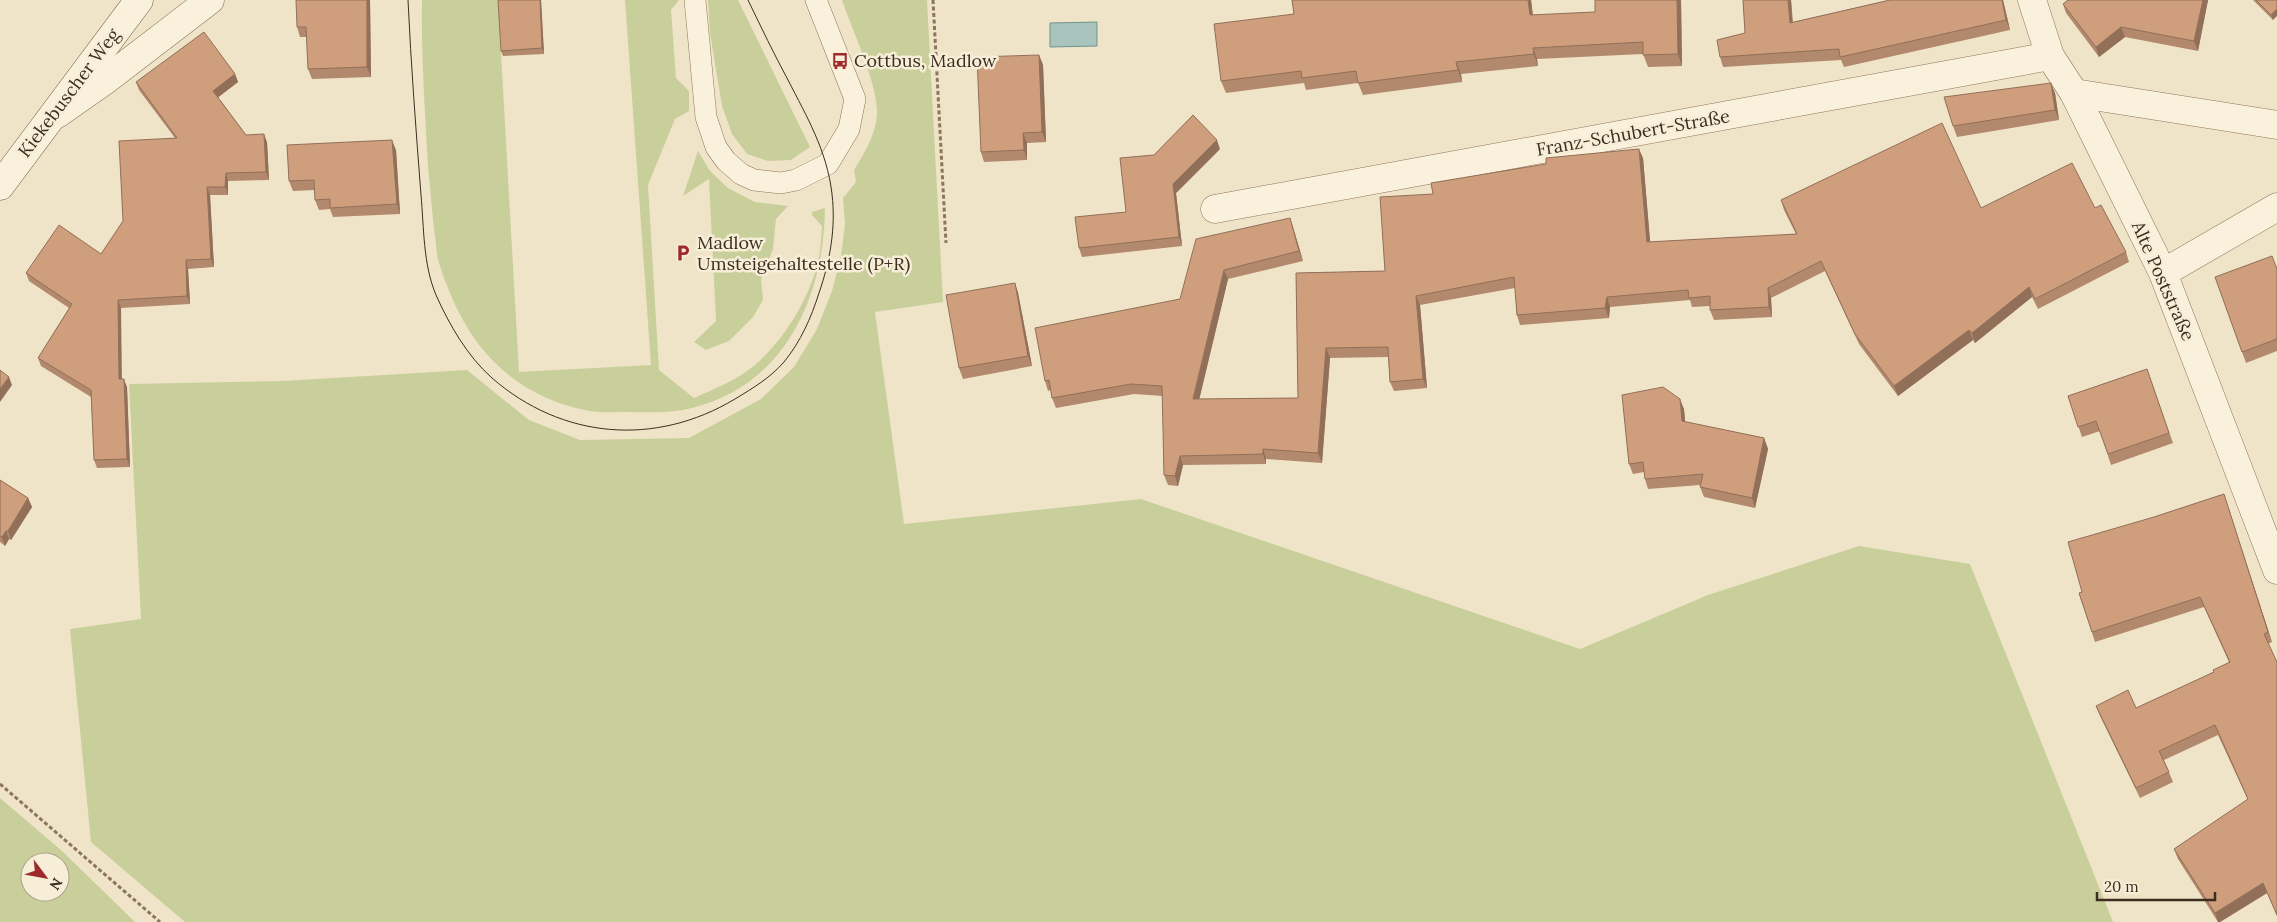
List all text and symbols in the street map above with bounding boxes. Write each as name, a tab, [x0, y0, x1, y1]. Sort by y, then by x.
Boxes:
street label: Kiekebuscher Weg	[13, 23, 125, 162]
place label: Cottbus, Madlow	[854, 49, 997, 72]
bus stop icon: Cottbus, Madlow	[830, 51, 850, 71]
street label: Franz-Schubert-Straße	[1534, 104, 1732, 161]
street label: Alte Poststraße	[2126, 217, 2200, 344]
place label: Madlow Umsteigehaltestelle (P+R)	[697, 231, 910, 275]
parking icon: Madlow Umsteigehaltestelle (P+R)	[673, 243, 693, 263]
north arrow	[20, 852, 70, 902]
scale bar	[2097, 870, 2214, 902]
text: N	[45, 875, 67, 893]
text: 20 m	[2104, 877, 2139, 896]

